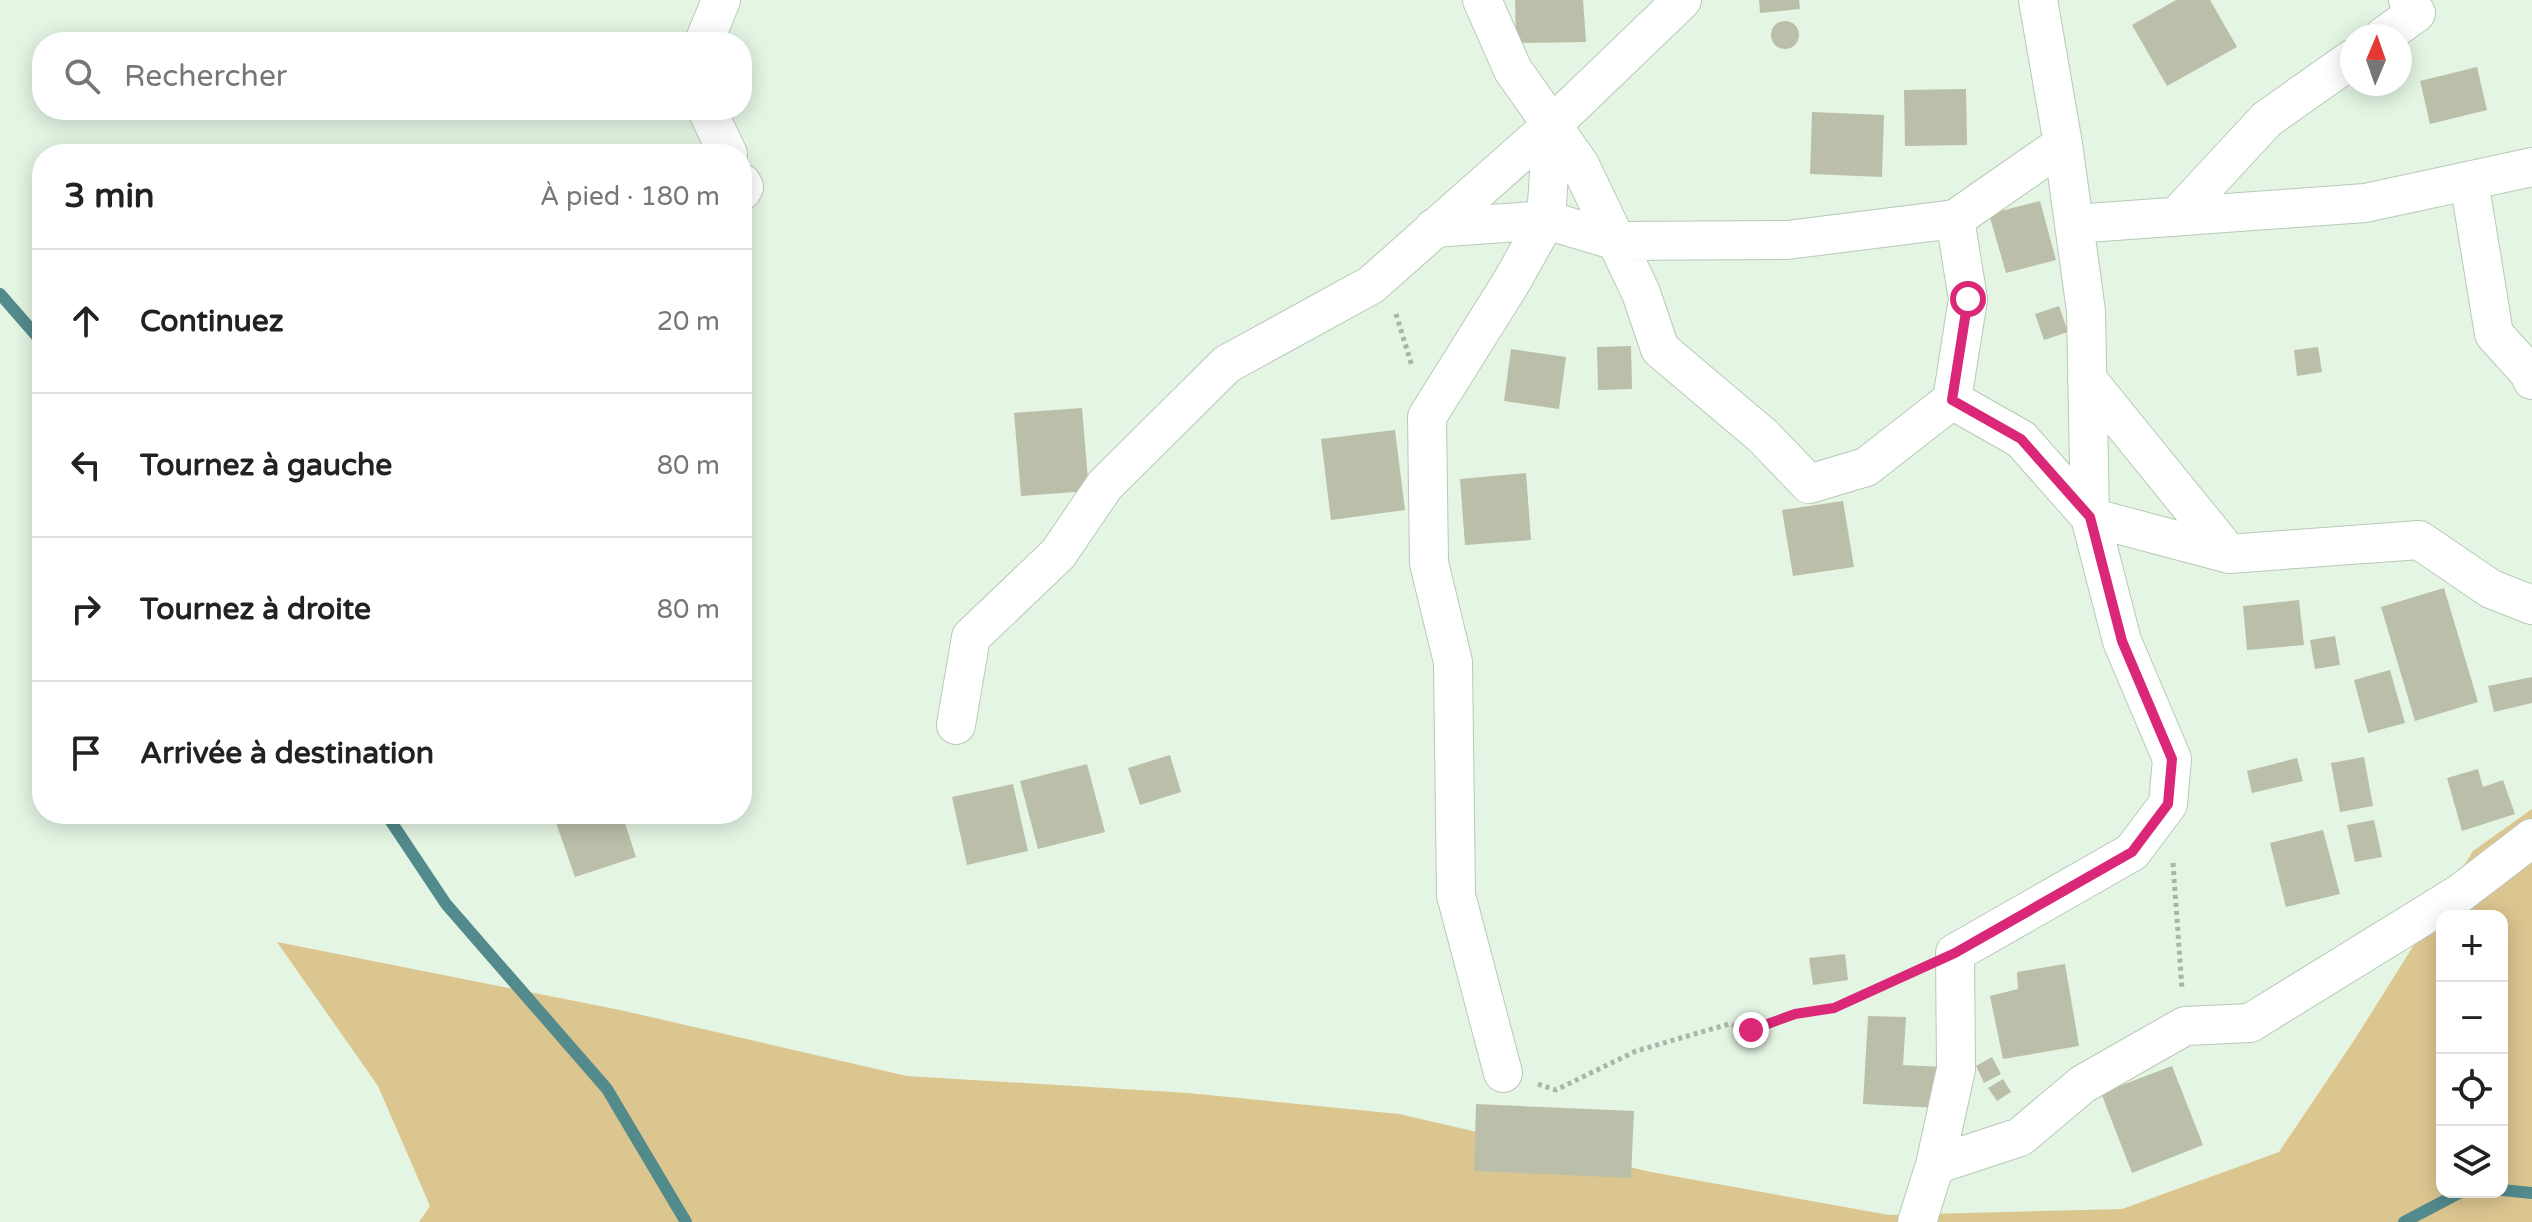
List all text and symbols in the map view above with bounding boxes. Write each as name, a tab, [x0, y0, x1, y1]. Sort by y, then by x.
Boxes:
north arrow	[2340, 24, 2412, 96]
search box	[32, 32, 752, 120]
icon: search	[60, 54, 104, 98]
text: Rechercher	[124, 58, 287, 95]
text: 3 min	[64, 176, 155, 217]
text: À pied · 180 m	[540, 181, 720, 212]
route start	[1950, 281, 1986, 317]
icon: ahead	[64, 299, 108, 343]
text: Continuez	[140, 303, 284, 340]
text: 20 m	[657, 306, 720, 337]
icon: left	[64, 443, 108, 487]
text: Tournez à gauche	[140, 447, 392, 484]
text: 80 m	[657, 450, 720, 481]
icon: right	[64, 587, 108, 631]
text: Tournez à droite	[140, 591, 371, 628]
text: 80 m	[657, 594, 720, 625]
icon: arrive	[64, 731, 108, 775]
text: Arrivée à destination	[140, 735, 434, 772]
map controls	[2436, 910, 2508, 1198]
button: +	[2436, 910, 2508, 982]
button: −	[2436, 982, 2508, 1054]
route end	[1733, 1012, 1769, 1048]
button: locate	[2436, 1054, 2508, 1126]
button: layers	[2436, 1126, 2508, 1198]

